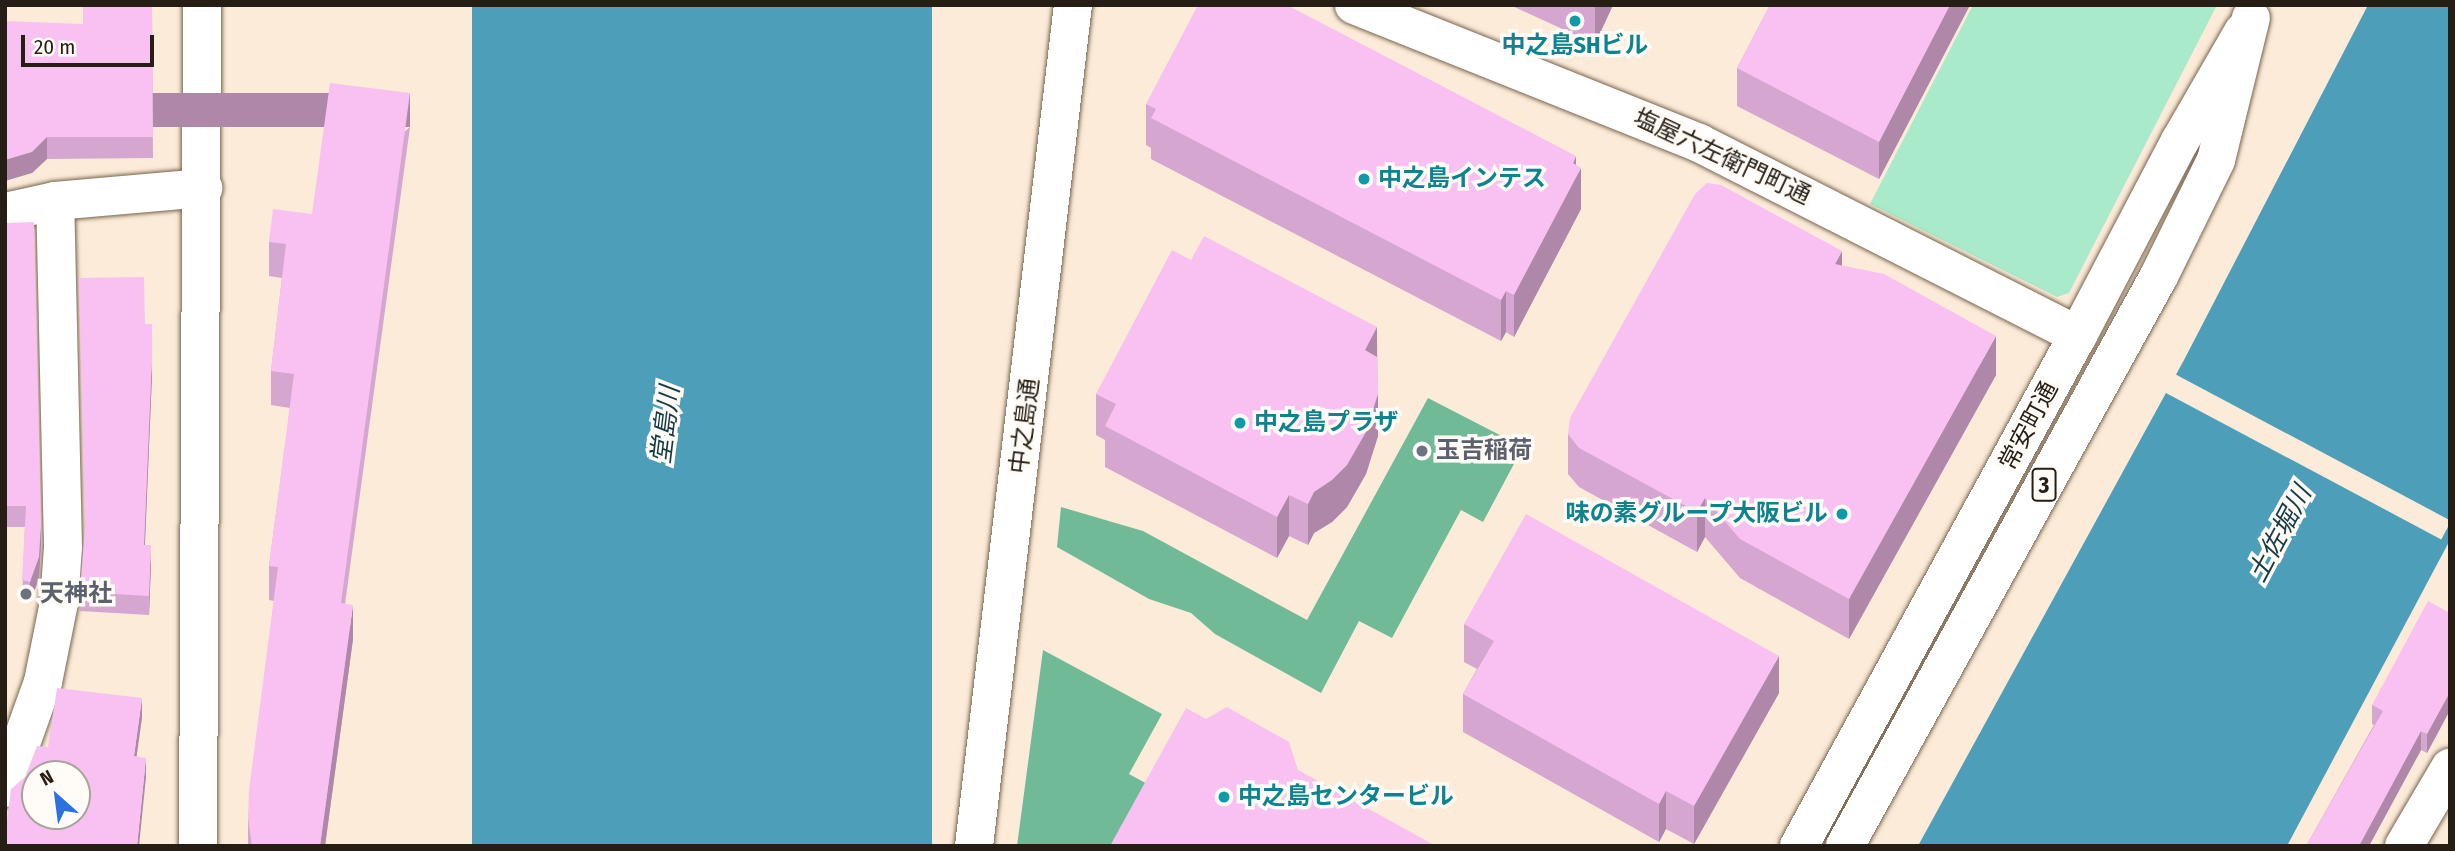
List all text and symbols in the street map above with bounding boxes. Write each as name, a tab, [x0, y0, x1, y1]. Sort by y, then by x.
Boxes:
marker: 中之島SHビル	[1567, 13, 1583, 29]
scale bar	[24, 21, 158, 65]
place label: 中之島SHビル	[1502, 32, 1648, 60]
text: 20 m	[34, 34, 75, 60]
street label: 塩屋六左衛門町通	[1629, 103, 1815, 211]
place label: 中之島インテス	[1378, 165, 1546, 193]
marker: 中之島インテス	[1356, 171, 1372, 187]
street label: 中之島通	[1005, 377, 1045, 475]
street label: 常安町通	[1994, 377, 2064, 475]
water label: 堂島川	[646, 384, 686, 466]
place label: 中之島プラザ	[1254, 409, 1398, 437]
marker: 中之島プラザ	[1232, 415, 1248, 431]
place label: 玉吉稲荷	[1436, 437, 1532, 465]
marker: 玉吉稲荷	[1414, 443, 1430, 459]
road number: 3	[2030, 466, 2058, 505]
water label: 土佐堀川	[2242, 481, 2318, 587]
place label: 味の素グループ大阪ビル	[1564, 500, 1828, 528]
marker: 味の素グループ大阪ビル	[1834, 506, 1850, 522]
place label: 天神社	[40, 580, 112, 608]
marker: 天神社	[18, 586, 34, 602]
north arrow	[21, 760, 91, 830]
text: N	[36, 765, 57, 791]
place label: 中之島センタービル	[1238, 783, 1454, 811]
marker: 中之島センタービル	[1216, 789, 1232, 805]

